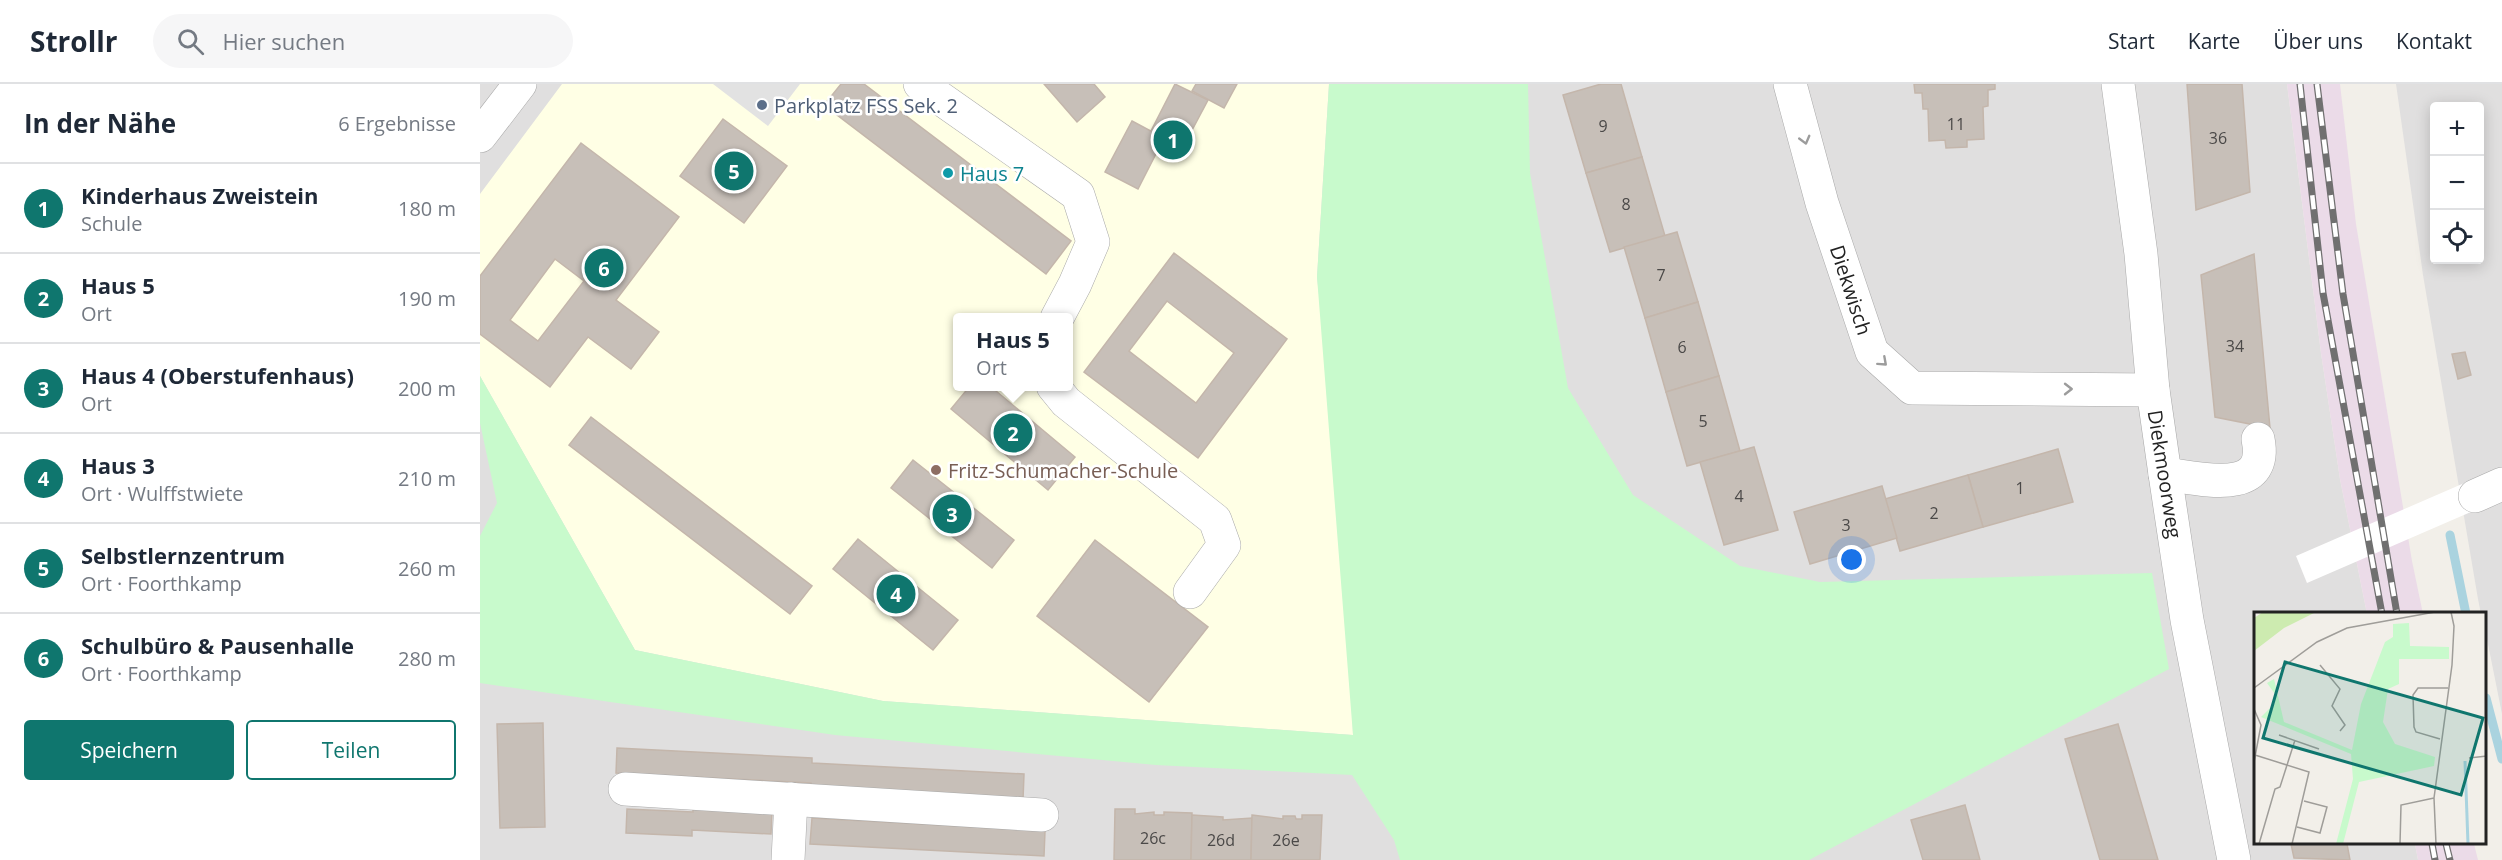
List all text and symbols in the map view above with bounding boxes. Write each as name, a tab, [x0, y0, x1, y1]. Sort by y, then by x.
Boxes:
search box	[153, 14, 573, 68]
text: Strollr	[30, 22, 117, 60]
icon: search	[174, 25, 207, 58]
text: Hier suchen	[222, 26, 345, 56]
text: Start	[2108, 27, 2155, 55]
text: Karte	[2188, 27, 2240, 55]
text: Über uns	[2273, 27, 2363, 55]
text: Kontakt	[2396, 27, 2472, 55]
place label: Parkplatz FSS Sek. 2	[774, 92, 958, 119]
marker: Parkplatz FSS Sek. 2	[755, 98, 769, 112]
map controls	[2430, 102, 2484, 264]
button: +	[2430, 102, 2484, 156]
text: In der Nähe	[24, 105, 176, 141]
text: 6 Ergebnisse	[338, 110, 456, 137]
house number: 11	[1947, 113, 1965, 135]
house number: 9	[1598, 115, 1608, 137]
pin: 1	[1154, 118, 1192, 162]
house number: 36	[2209, 127, 2227, 149]
one-way arrow	[1798, 135, 1811, 145]
pin: 5	[714, 148, 754, 194]
button: −	[2430, 156, 2484, 210]
place label: Haus 7	[960, 160, 1024, 187]
marker: Haus 7	[941, 166, 955, 180]
text: Kinderhaus Zweistein	[81, 180, 319, 210]
house number: 8	[1621, 193, 1631, 215]
text: 1	[38, 195, 49, 222]
text: 180 m	[398, 195, 456, 222]
text: Schule	[81, 210, 142, 237]
button: locate	[2430, 210, 2484, 264]
street label: Diekwisch	[1824, 241, 1878, 339]
pin: 6	[584, 246, 624, 291]
house number: 7	[1656, 264, 1666, 286]
text: Haus 5	[81, 270, 155, 300]
text: 2	[38, 285, 49, 312]
text: 190 m	[398, 285, 456, 312]
text: Ort	[81, 300, 112, 327]
popup	[953, 313, 1073, 391]
text: Haus 5	[976, 324, 1050, 354]
house number: 34	[2226, 335, 2244, 357]
house number: 6	[1677, 336, 1687, 358]
text: Ort	[976, 354, 1007, 381]
one-way arrow	[1876, 355, 1887, 366]
text: Haus 4 (Oberstufenhaus)	[81, 360, 354, 390]
text: 3	[38, 375, 49, 402]
text: 200 m	[398, 375, 456, 402]
one-way arrow	[2064, 383, 2073, 395]
text: Ort	[81, 390, 112, 417]
street label: Diekmoorweg	[2142, 408, 2188, 540]
pin: 2	[994, 410, 1032, 456]
house number: 5	[1698, 410, 1708, 432]
text: Haus 3	[81, 450, 155, 480]
place label: Fritz-Schumacher-Schule	[948, 457, 1178, 484]
marker: Fritz-Schumacher-Schule	[929, 463, 943, 477]
text: 4	[38, 465, 49, 492]
text: 210 m	[398, 465, 456, 492]
house number: 1	[2015, 477, 2025, 499]
text: Ort · Wulffstwiete	[81, 480, 244, 507]
house number: 4	[1734, 485, 1744, 507]
pin: 3	[932, 492, 972, 536]
house number: 2	[1929, 502, 1939, 524]
house number: 3	[1841, 514, 1851, 536]
text: Selbstlernzentrum	[81, 540, 285, 570]
your location	[1837, 545, 1866, 574]
text: 5	[38, 555, 49, 582]
text: 260 m	[398, 555, 456, 582]
text: Ort · Foorthkamp	[81, 570, 242, 597]
pin: 4	[876, 572, 916, 616]
inset map	[2254, 612, 2487, 845]
text: Schulbüro & Pausenhalle	[81, 630, 354, 660]
text: 6	[38, 645, 49, 672]
text: 280 m	[398, 645, 456, 672]
text: Ort · Foorthkamp	[81, 660, 242, 687]
button: Speichern	[24, 720, 234, 780]
button: Teilen	[246, 720, 456, 780]
house number: 26c	[1140, 827, 1166, 849]
house number: 26d	[1207, 829, 1235, 851]
house number: 26e	[1272, 829, 1300, 851]

